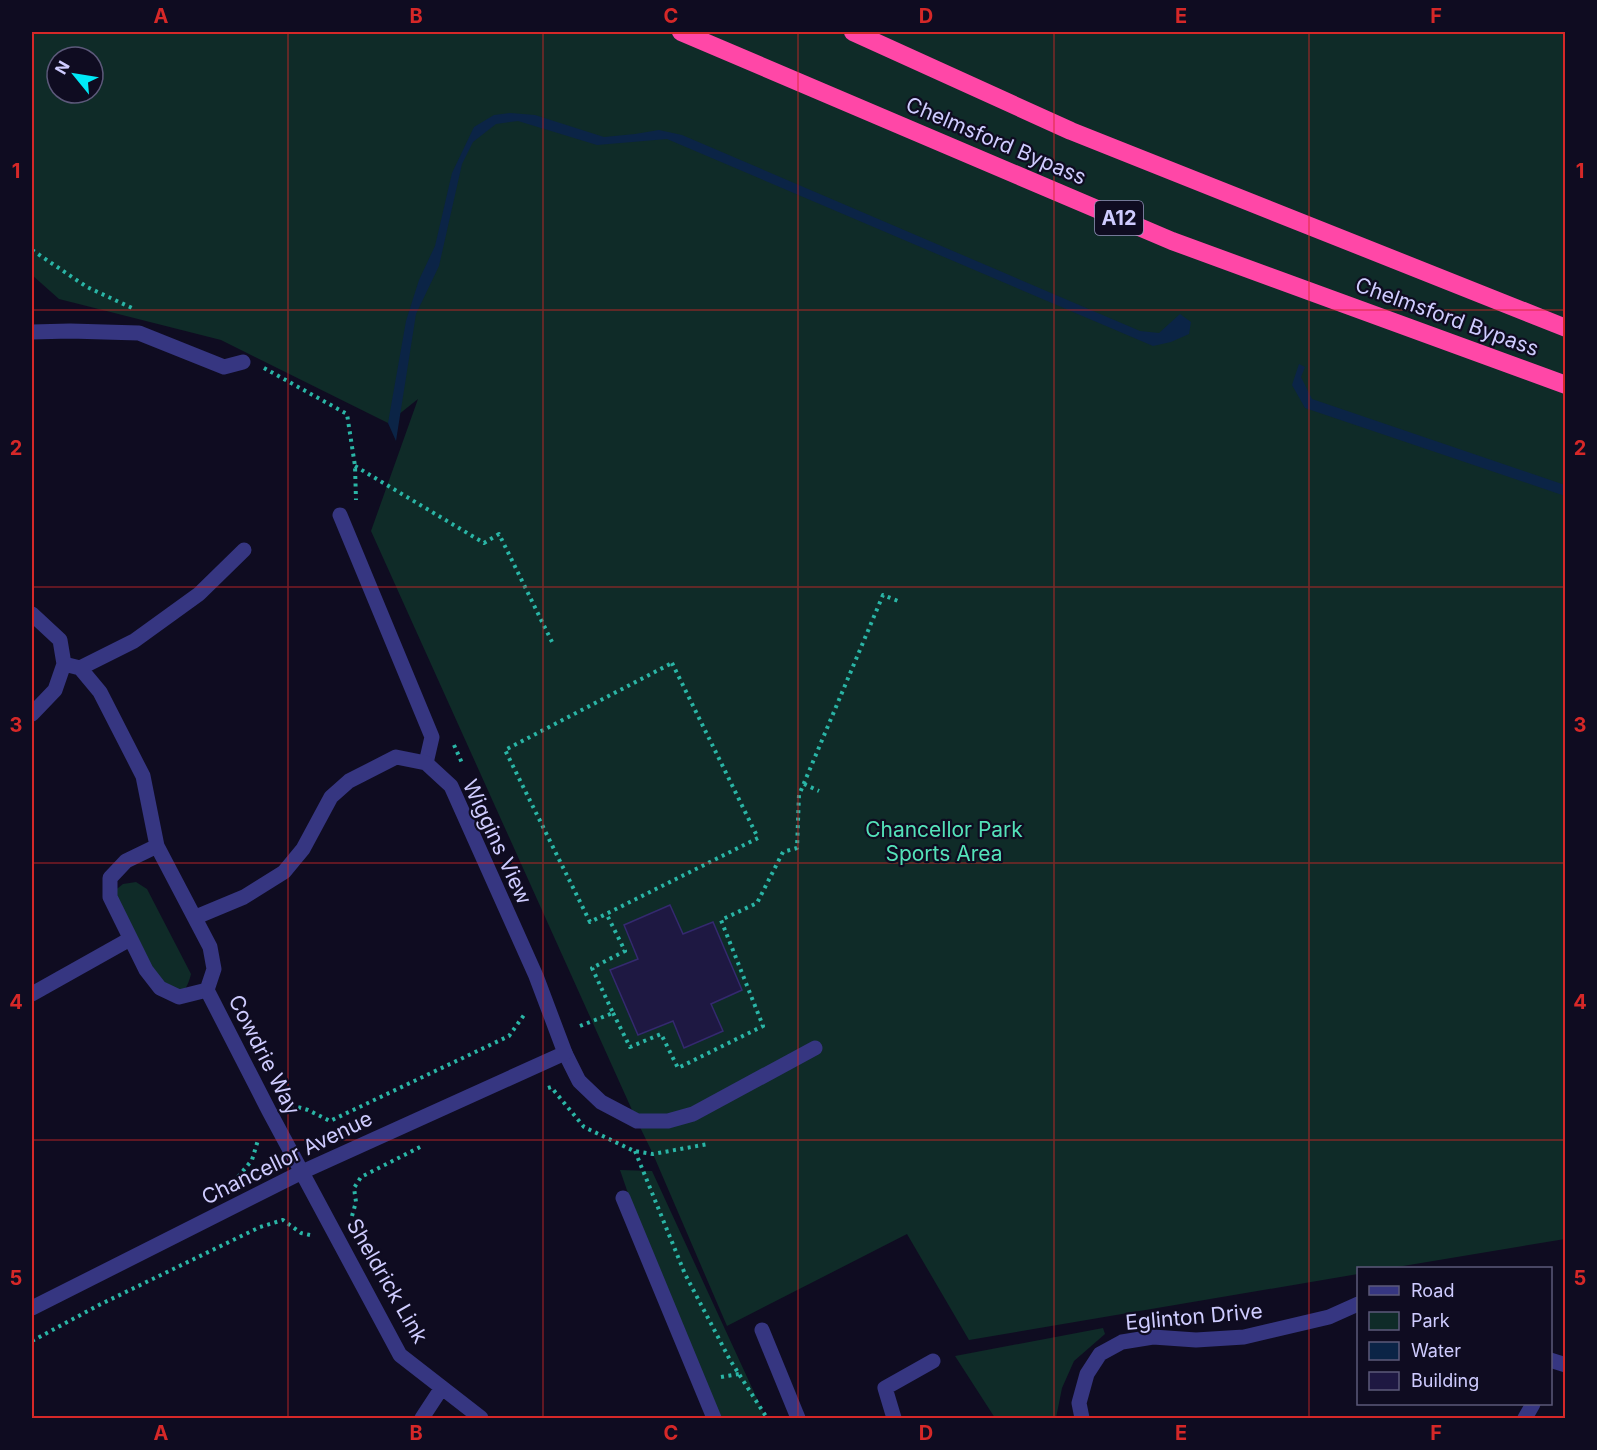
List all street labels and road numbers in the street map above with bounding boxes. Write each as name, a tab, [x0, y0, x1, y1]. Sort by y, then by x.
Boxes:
street label: Chelmsford Bypass	[902, 91, 1090, 190]
road number: A12	[1095, 201, 1143, 235]
street label: Chelmsford Bypass	[1352, 272, 1542, 361]
street label: Wiggins View	[458, 775, 537, 908]
street label: Cowdrie Way	[223, 990, 306, 1119]
street label: Chancellor Avenue	[197, 1105, 376, 1210]
street label: Sheldrick Link	[342, 1214, 433, 1348]
street label: Eglinton Drive	[1124, 1298, 1264, 1335]

